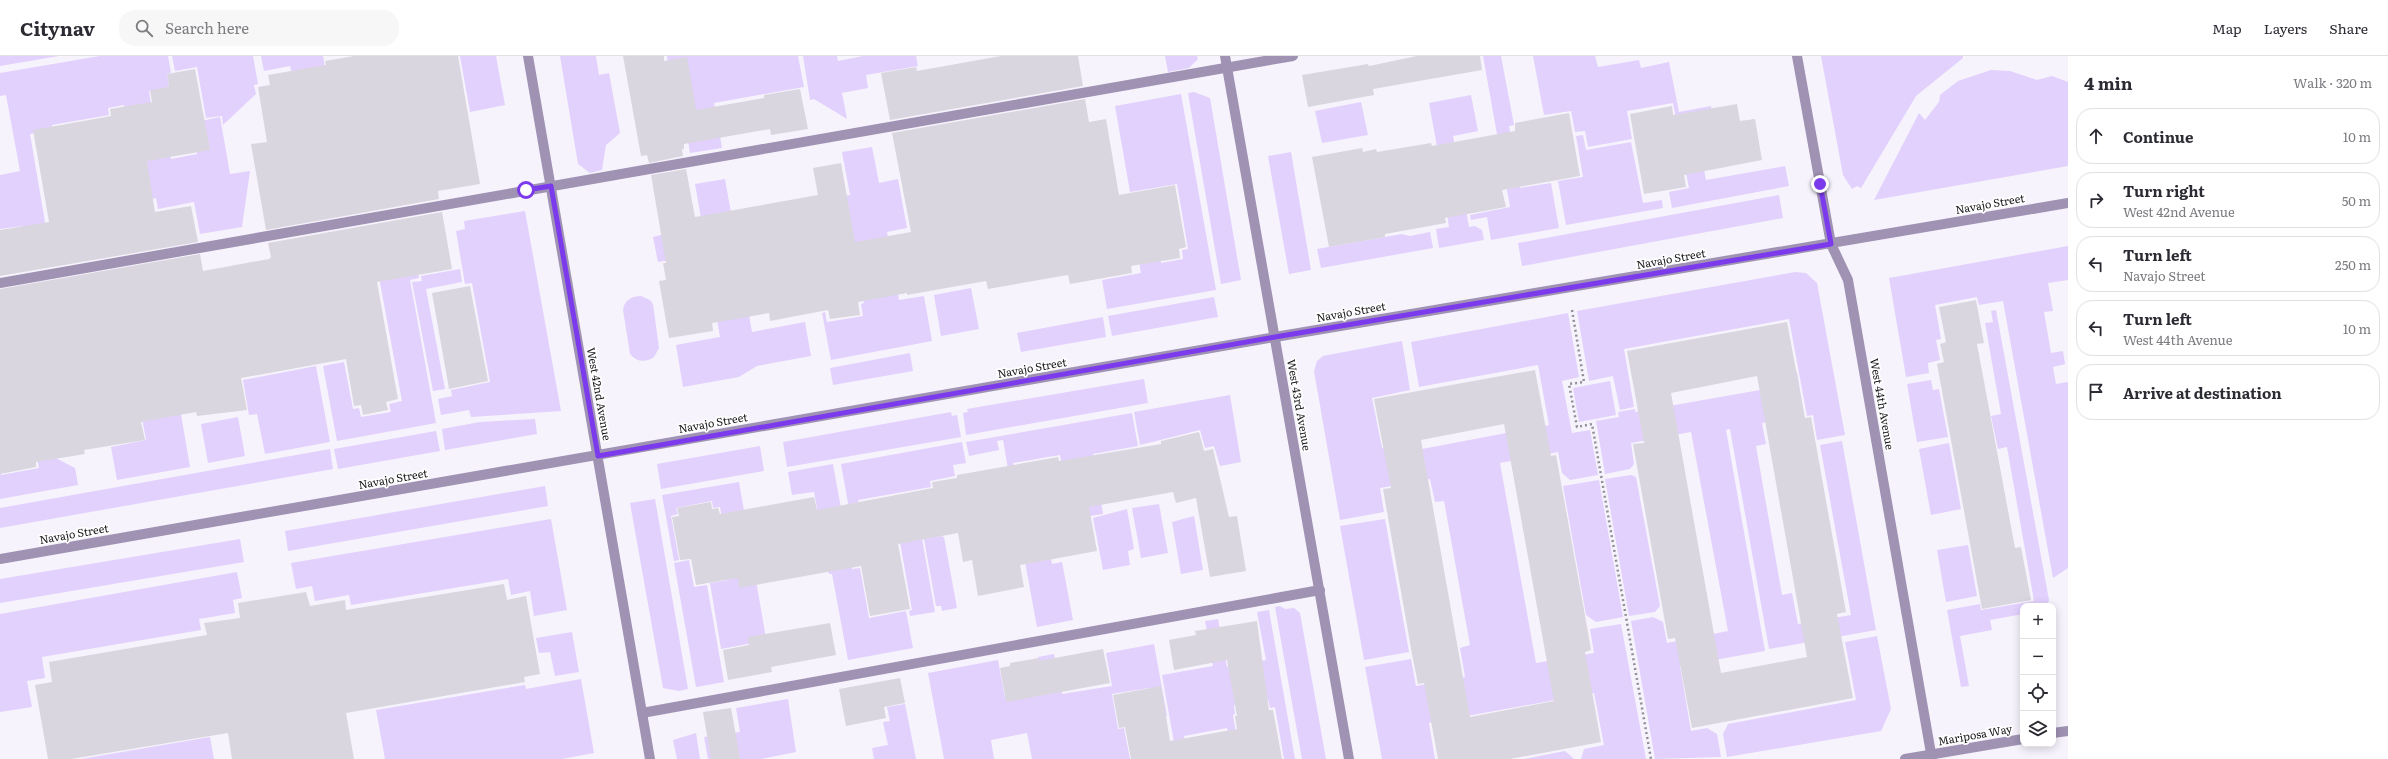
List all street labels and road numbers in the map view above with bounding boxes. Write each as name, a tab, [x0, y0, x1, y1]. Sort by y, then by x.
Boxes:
street label: Navajo Street	[1954, 189, 2026, 217]
street label: Navajo Street	[1635, 244, 1707, 272]
street label: Navajo Street	[1315, 297, 1387, 325]
street label: West 42nd Avenue	[584, 346, 616, 442]
street label: Navajo Street	[996, 353, 1068, 381]
street label: West 44th Avenue	[1867, 357, 1899, 451]
street label: West 43rd Avenue	[1284, 358, 1316, 452]
street label: Navajo Street	[677, 408, 749, 436]
street label: Navajo Street	[357, 464, 429, 492]
street label: Navajo Street	[38, 519, 110, 547]
street label: Mariposa Way	[1936, 719, 2014, 748]

